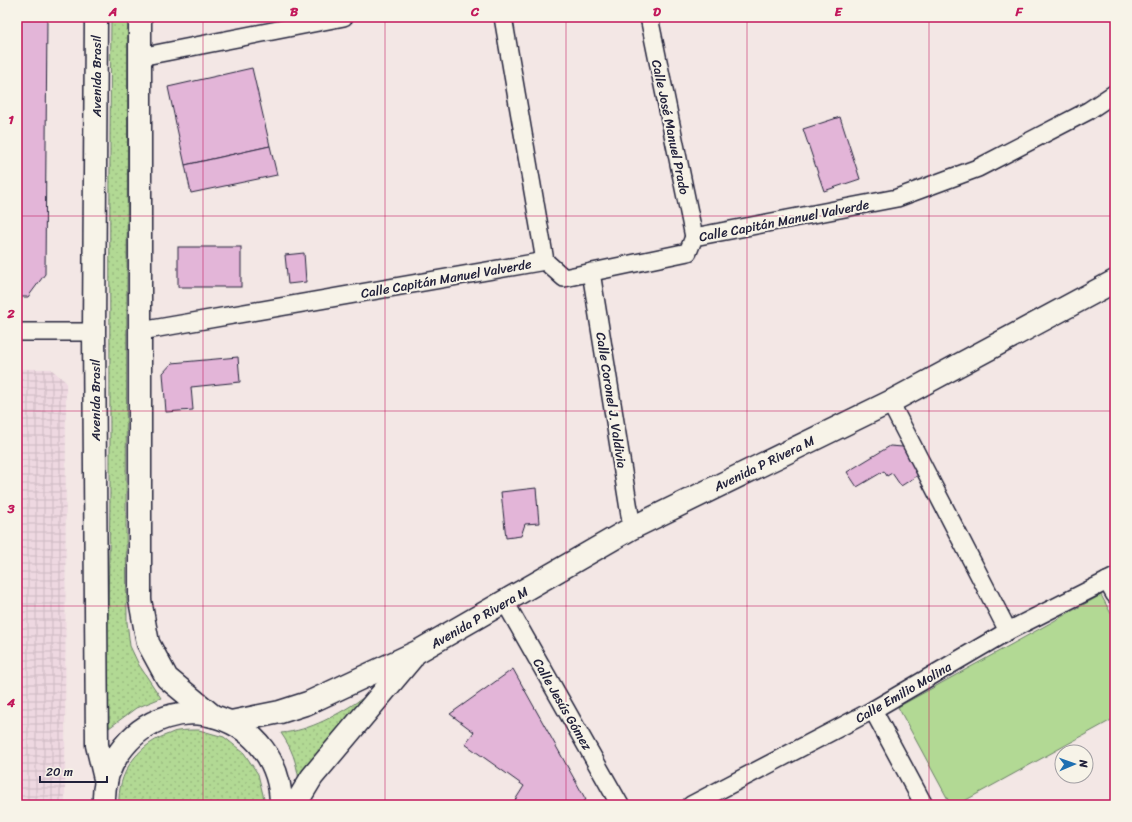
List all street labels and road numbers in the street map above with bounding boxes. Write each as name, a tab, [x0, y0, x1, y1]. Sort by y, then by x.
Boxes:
street label: Avenida Brasil	[85, 35, 108, 118]
street label: Calle José Manuel Prado	[645, 57, 696, 197]
street label: Calle Capitán Manuel Valverde	[697, 193, 871, 248]
street label: Calle Capitán Manuel Valverde	[359, 252, 534, 305]
street label: Calle Coronel J. Valdivia	[589, 330, 634, 470]
street label: Avenida Brasil	[84, 359, 107, 442]
street label: Avenida P Rivera M	[709, 429, 819, 498]
street label: Avenida P Rivera M	[425, 580, 533, 655]
street label: Calle Jesús Gómez	[527, 654, 599, 756]
street label: Calle Emilio Molina	[851, 655, 956, 729]

